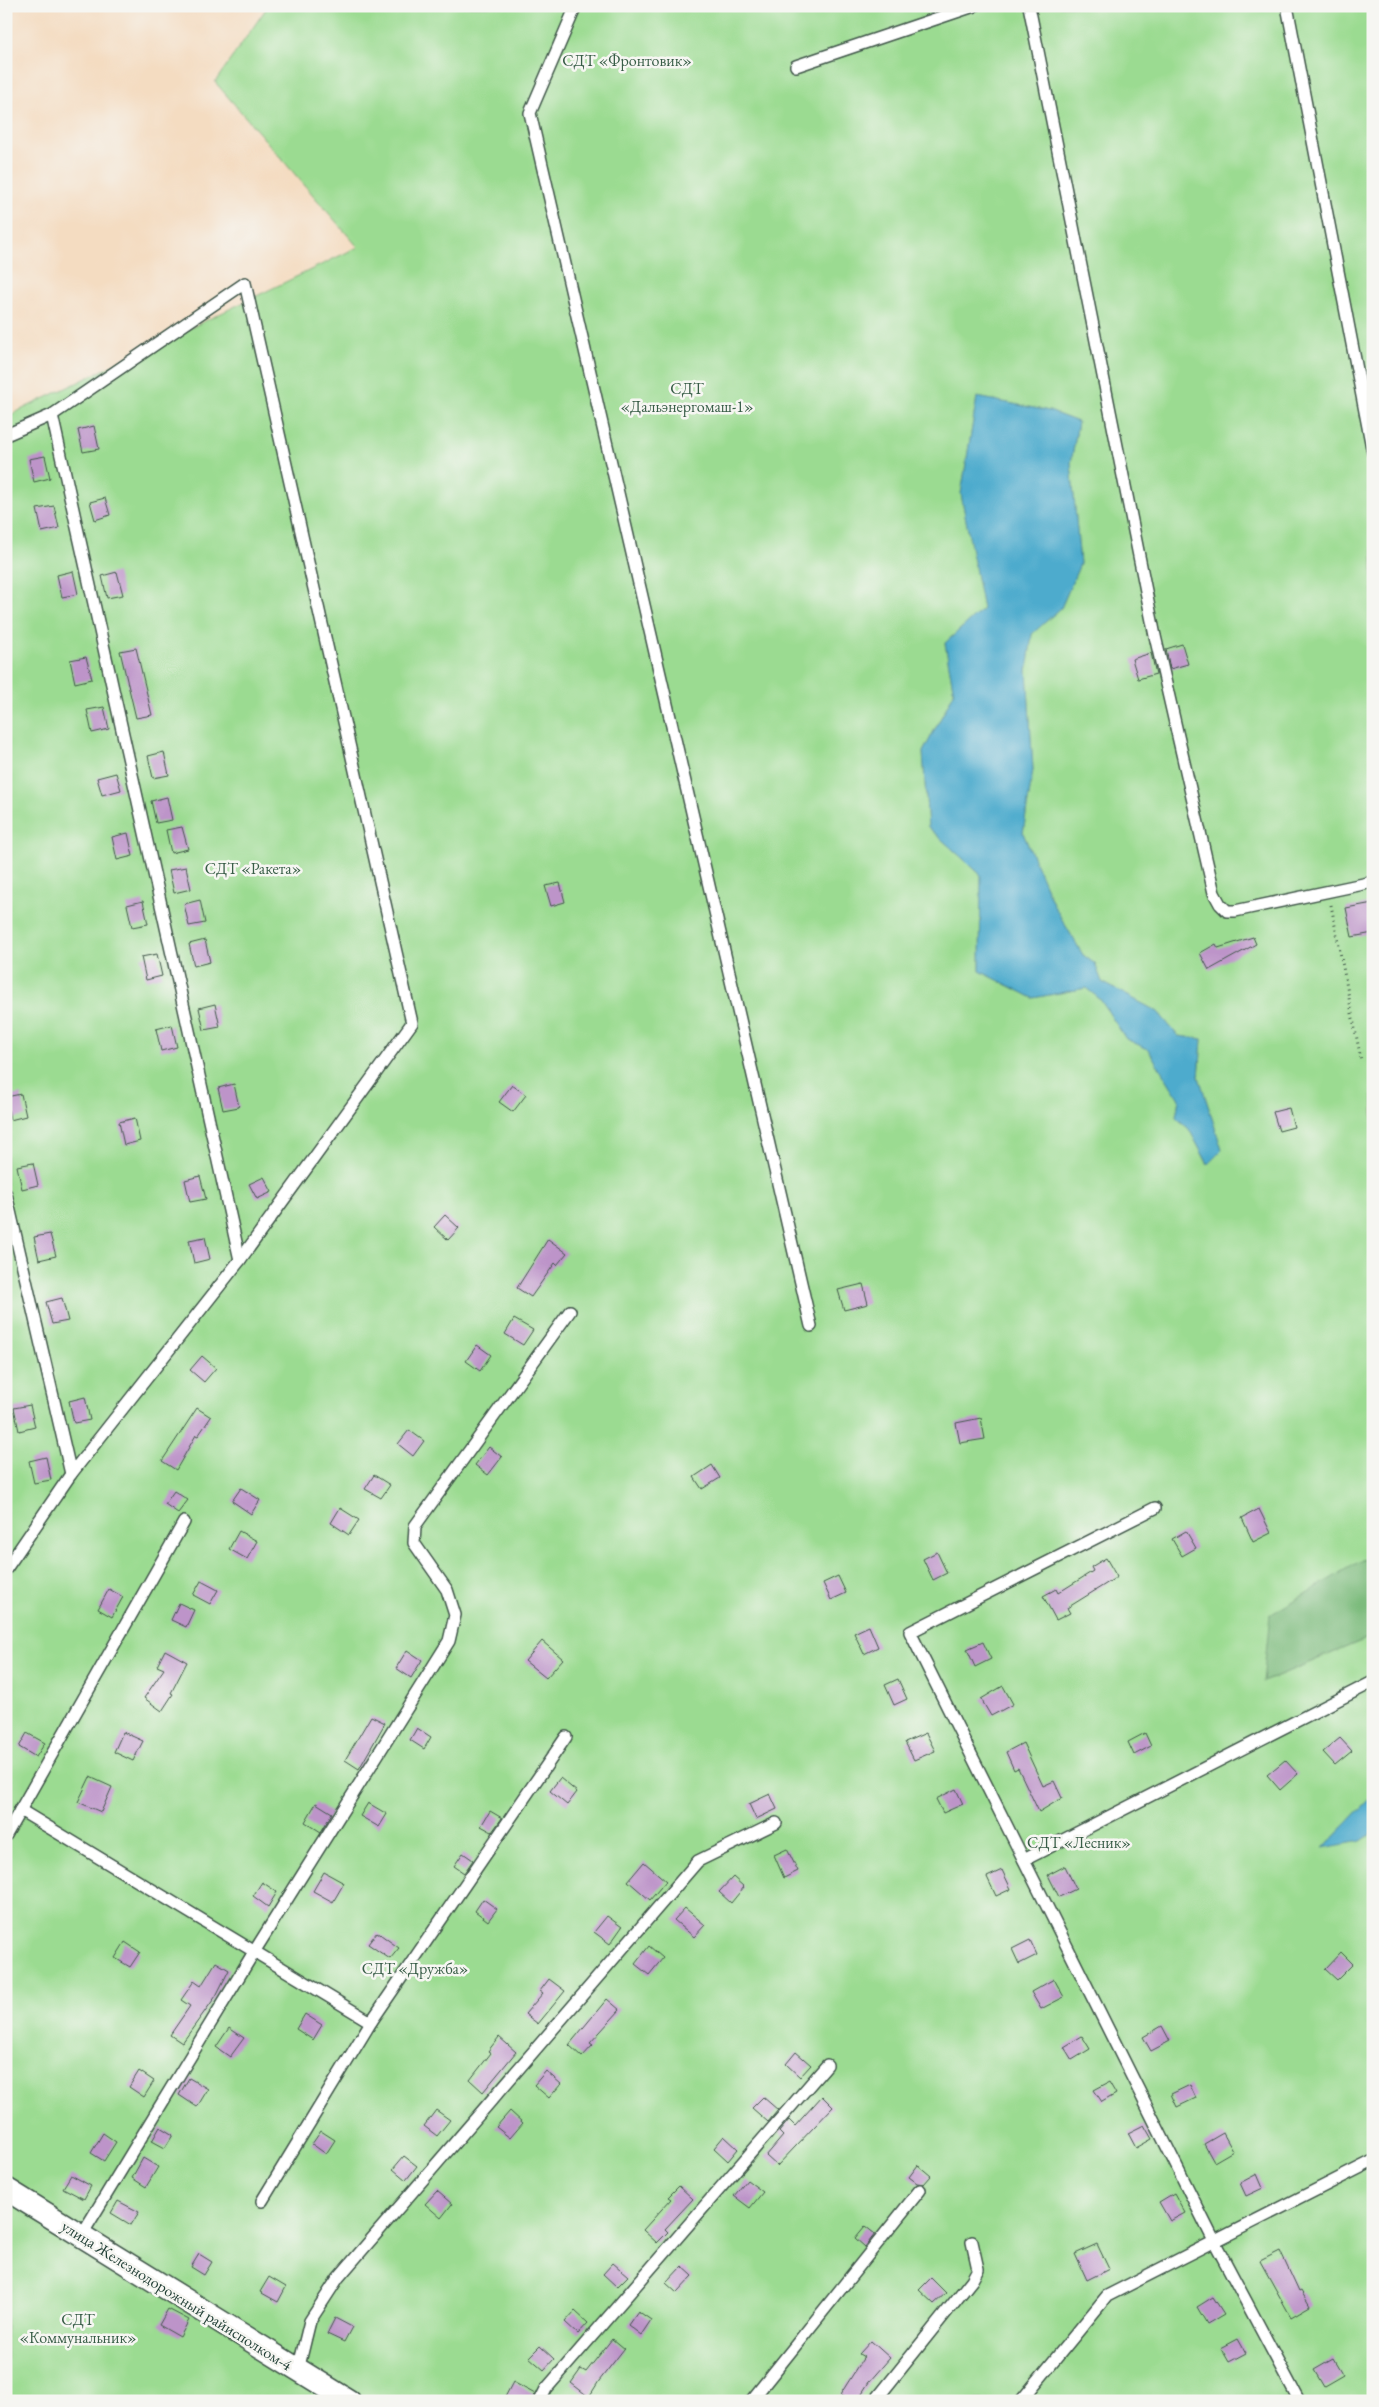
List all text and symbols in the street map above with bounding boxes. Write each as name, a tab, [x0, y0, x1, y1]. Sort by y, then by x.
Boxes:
park label: СДТ «Фронтовик»	[562, 50, 692, 71]
park label: СДТ «Дальэнергомаш-1»	[621, 378, 753, 417]
park label: СДТ «Ракета»	[205, 858, 301, 879]
park label: СДТ «Лесник»	[1027, 1832, 1131, 1853]
park label: СДТ «Дружба»	[362, 1958, 468, 1979]
street label: улица Железнодорожный райисполком-4	[58, 2215, 296, 2376]
park label: СДТ «Коммунальник»	[19, 2309, 137, 2348]

